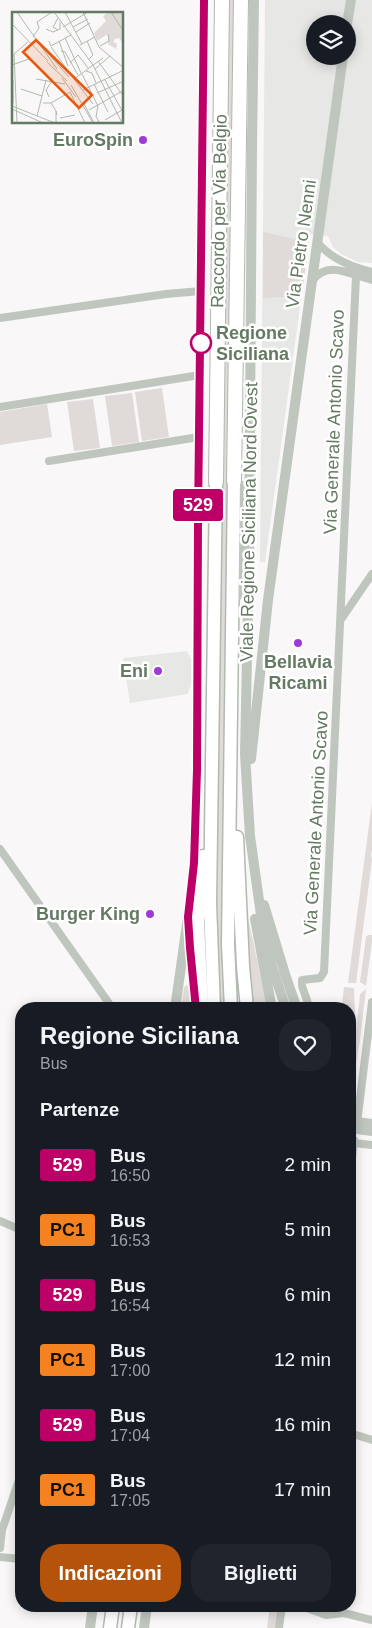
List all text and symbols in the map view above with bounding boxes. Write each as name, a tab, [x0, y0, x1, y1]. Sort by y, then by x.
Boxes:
inset map	[12, 12, 124, 124]
map controls	[306, 15, 356, 65]
button: layers	[306, 15, 356, 65]
street label: Raccordo per Via Belgio	[207, 114, 231, 308]
place label: EuroSpin	[53, 130, 133, 150]
marker: EuroSpin	[137, 134, 149, 146]
street label: Via Pietro Nenni	[282, 178, 320, 310]
street label: Via Generale Antonio Scavo	[320, 309, 348, 535]
place label: Regione Siciliana	[216, 323, 290, 364]
marker: Regione Siciliana	[190, 332, 212, 354]
street label: Viale Regione Siciliana Nord Ovest	[237, 382, 261, 662]
line badge: 529	[169, 489, 227, 521]
text: 529	[183, 495, 213, 515]
marker: Bellavia Ricami	[292, 637, 304, 649]
place label: Bellavia Ricami	[264, 652, 333, 693]
place label: Eni	[120, 661, 148, 681]
marker: Eni	[152, 665, 164, 677]
street label: Via Generale Antonio Scavo	[300, 710, 332, 936]
place label: Burger King	[36, 904, 140, 924]
marker: Burger King	[144, 908, 156, 920]
button: heart	[279, 1019, 331, 1071]
text: Regione Siciliana	[40, 1022, 239, 1049]
text: Bus	[40, 1055, 68, 1072]
text: Partenze	[40, 1099, 119, 1120]
text: Bus	[110, 1145, 146, 1166]
text: 2 min	[285, 1154, 331, 1175]
text: 529	[52, 1155, 83, 1175]
text: 16:50	[110, 1167, 150, 1184]
text: Bus	[110, 1210, 146, 1231]
text: 5 min	[285, 1219, 331, 1240]
text: PC1	[50, 1220, 85, 1240]
text: 16:53	[110, 1232, 150, 1249]
text: Bus	[110, 1275, 146, 1296]
text: 6 min	[285, 1284, 331, 1305]
text: 529	[52, 1285, 83, 1305]
text: 16:54	[110, 1297, 150, 1314]
text: Bus	[110, 1340, 146, 1361]
text: 12 min	[274, 1349, 331, 1370]
text: PC1	[50, 1350, 85, 1370]
text: 17:00	[110, 1362, 150, 1379]
text: Bus	[110, 1405, 146, 1426]
text: 16 min	[274, 1414, 331, 1435]
text: 529	[52, 1415, 83, 1435]
text: 17:04	[110, 1427, 150, 1444]
text: Bus	[110, 1470, 146, 1491]
text: 17 min	[274, 1479, 331, 1500]
text: PC1	[50, 1480, 85, 1500]
text: 17:05	[110, 1492, 150, 1509]
button: Indicazioni	[40, 1544, 181, 1602]
button: Biglietti	[191, 1544, 331, 1602]

